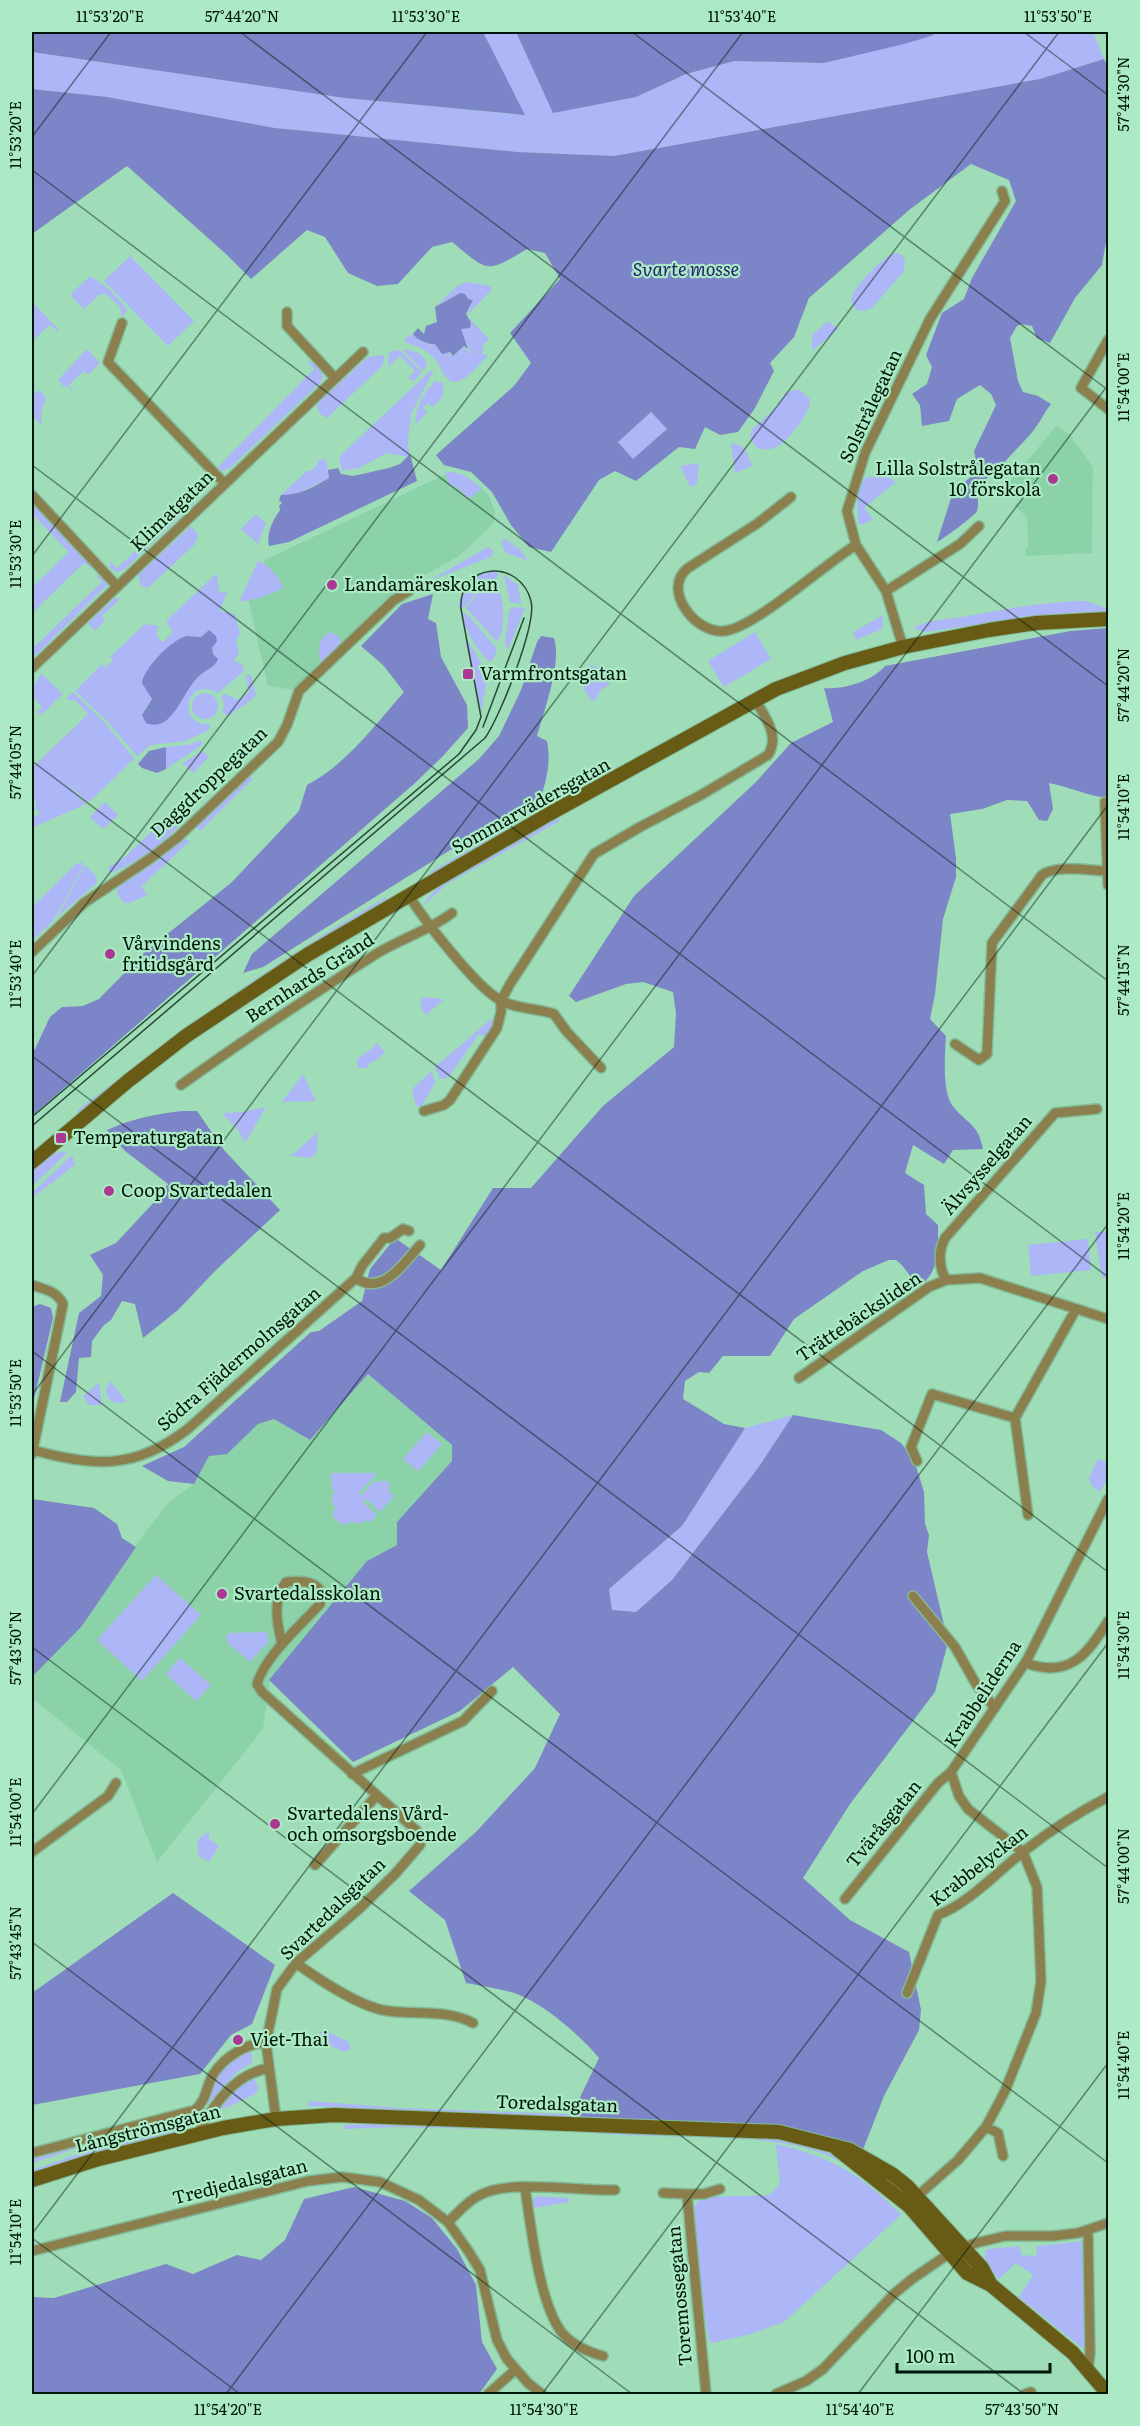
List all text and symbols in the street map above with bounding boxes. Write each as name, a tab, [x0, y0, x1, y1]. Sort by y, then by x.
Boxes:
text: 11°53'20"E	[76, 4, 144, 27]
text: 57°44'20"N	[205, 4, 279, 27]
text: 11°53'30"E	[392, 4, 460, 27]
text: 11°53'40"E	[708, 4, 776, 27]
text: 11°53'50"E	[1024, 4, 1092, 27]
text: 57°44'30"N	[1111, 56, 1134, 132]
text: 11°53'20"E	[3, 101, 26, 169]
park label: Svarte mosse	[633, 255, 739, 282]
street label: Solstrålegatan	[831, 344, 908, 467]
text: 11°54'00"E	[1111, 352, 1134, 422]
place label: Lilla Solstrålegatan 10 förskola	[875, 454, 1041, 502]
street label: Klimatgatan	[123, 463, 219, 557]
marker: Lilla Solstrålegatan 10 förskola	[1046, 472, 1060, 486]
text: 11°53'30"E	[3, 520, 26, 588]
place label: Landamäreskolan	[344, 570, 498, 597]
marker: Landamäreskolan	[325, 578, 339, 592]
text: 57°44'20"N	[1111, 648, 1134, 722]
place label: Varmfrontsgatan	[480, 659, 627, 686]
marker: Varmfrontsgatan	[461, 667, 475, 681]
street label: Daggdroppegatan	[143, 719, 273, 843]
text: 57°44'05"N	[3, 725, 26, 799]
street label: Sommarvädersgatan	[446, 750, 615, 860]
text: 11°54'10"E	[1111, 774, 1134, 840]
street label: Bernhards Gränd	[240, 925, 379, 1028]
place label: Vårvindens fritidsgård	[122, 929, 220, 977]
text: 11°53'40"E	[3, 940, 26, 1008]
text: 57°44'15"N	[1111, 944, 1134, 1016]
marker: Vårvindens fritidsgård	[103, 947, 117, 961]
street label: Älvsysselgatan	[934, 1108, 1037, 1220]
place label: Temperaturgatan	[73, 1123, 224, 1150]
marker: Temperaturgatan	[54, 1131, 68, 1145]
place label: Coop Svartedalen	[121, 1176, 272, 1203]
marker: Coop Svartedalen	[102, 1184, 116, 1198]
text: 11°54'20"E	[1111, 1192, 1134, 1260]
street label: Trättebäcksliden	[790, 1264, 926, 1368]
street label: Södra Fjädermolnsgatan	[150, 1279, 326, 1437]
text: 11°53'50"E	[3, 1359, 26, 1427]
place label: Svartedalsskolan	[234, 1579, 381, 1606]
marker: Svartedalsskolan	[215, 1587, 229, 1601]
text: 57°43'50"N	[3, 1611, 26, 1685]
text: 11°54'30"E	[1111, 1611, 1134, 1679]
street label: Krabbeliderna	[937, 1634, 1027, 1752]
street label: Tväråsgatan	[839, 1773, 927, 1873]
text: 11°54'00"E	[3, 1777, 26, 1847]
place label: Svartedalens Vård- och omsorgsboende	[287, 1799, 457, 1847]
marker: Svartedalens Vård- och omsorgsboende	[268, 1817, 282, 1831]
street label: Krabbelyckan	[923, 1818, 1033, 1912]
text: 57°44'00"N	[1111, 1828, 1134, 1904]
street label: Svartedalsgatan	[273, 1850, 391, 1965]
text: 57°43'45"N	[3, 1906, 26, 1980]
place label: Viet-Thai	[250, 2025, 328, 2052]
text: 11°54'40"E	[1111, 2031, 1134, 2099]
marker: Viet-Thai	[231, 2033, 245, 2047]
street label: Toredalsgatan	[495, 2087, 619, 2118]
street label: Långströmsgatan	[72, 2096, 223, 2159]
street label: Tredjedalsgatan	[169, 2151, 310, 2210]
text: 11°54'10"E	[3, 2199, 26, 2265]
street label: Toremossegatan	[659, 2225, 698, 2367]
scale bar	[897, 2336, 1050, 2374]
text: 100 m	[906, 2342, 955, 2369]
text: 11°54'20"E	[194, 2397, 262, 2420]
text: 11°54'30"E	[510, 2397, 578, 2420]
text: 11°54'40"E	[826, 2397, 894, 2420]
text: 57°43'50"N	[985, 2397, 1059, 2420]

